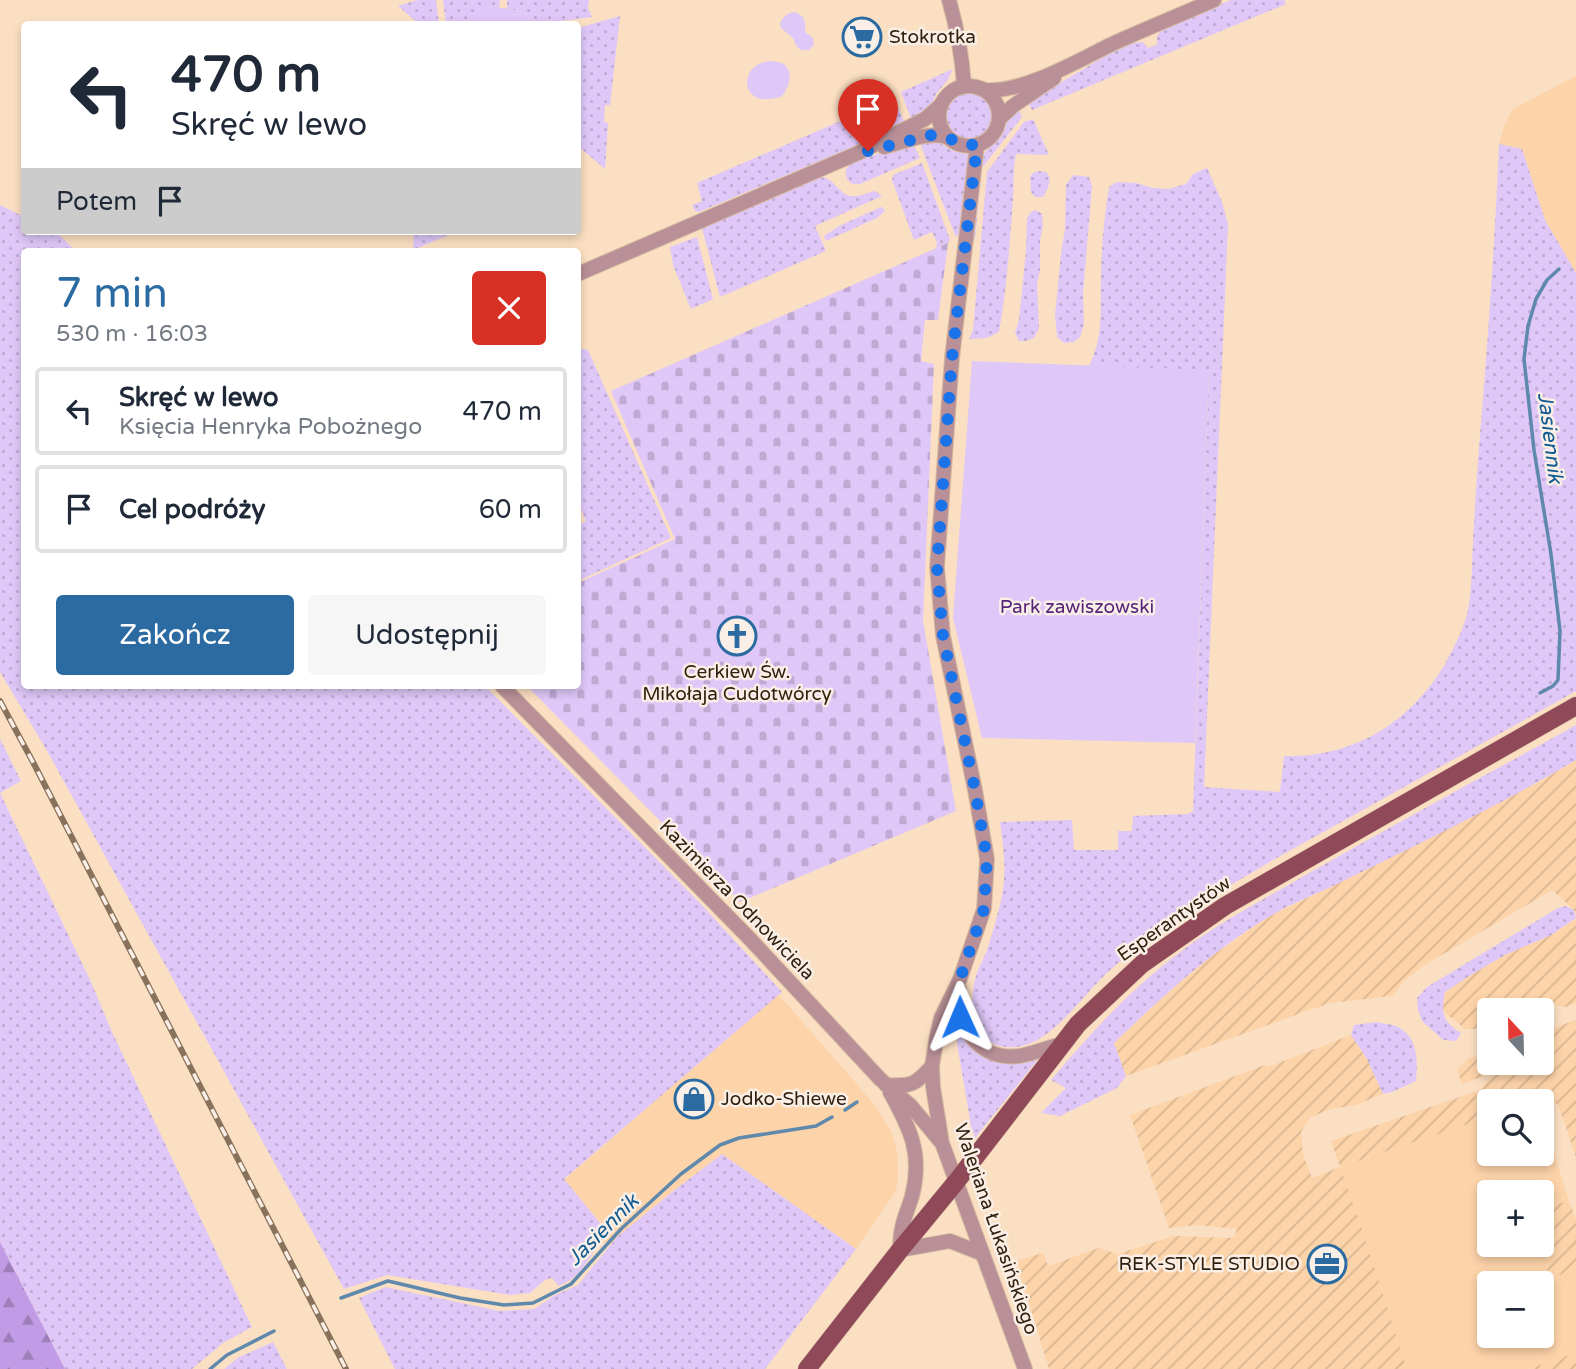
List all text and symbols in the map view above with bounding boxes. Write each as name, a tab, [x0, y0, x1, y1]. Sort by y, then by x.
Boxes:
supermarket icon: Stokrotka	[841, 16, 883, 58]
place label: Stokrotka	[889, 26, 976, 48]
text: 470 m	[171, 46, 321, 105]
icon: left	[56, 49, 147, 140]
pin	[838, 79, 898, 151]
icon: arrive	[849, 90, 887, 128]
text: Skręć w lewo	[171, 106, 367, 144]
icon: arrive	[151, 182, 189, 220]
text: Potem	[56, 186, 137, 217]
text: 7 min	[56, 268, 168, 319]
button: close	[472, 271, 546, 345]
text: 530 m · 16:03	[56, 320, 208, 348]
text: Skręć w lewo	[119, 382, 279, 413]
water label: Jasiennik	[1532, 391, 1568, 486]
icon: left	[60, 392, 98, 430]
text: 470 m	[462, 396, 542, 427]
text: Księcia Henryka Pobożnego	[119, 413, 422, 441]
icon: arrive	[60, 490, 98, 528]
text: Cel podróży	[119, 494, 266, 525]
text: 60 m	[479, 494, 542, 525]
button: Zakończ	[56, 595, 294, 675]
button: Udostępnij	[308, 595, 546, 675]
park label: Park zawiszowski	[1000, 596, 1154, 618]
church icon: Cerkiew Św. Mikołaja Cudotwórcy	[716, 615, 758, 657]
place label: Cerkiew Św. Mikołaja Cudotwórcy	[642, 660, 832, 705]
street label: Kazimierza Odnowiciela	[655, 815, 819, 985]
street label: Esperantystów	[1113, 872, 1235, 966]
position arrow	[923, 980, 997, 1054]
north arrow	[1477, 998, 1554, 1074]
map controls	[1477, 998, 1554, 1348]
shop icon: Jodko-Shiewe	[673, 1078, 715, 1120]
place label: Jodko-Shiewe	[721, 1088, 847, 1110]
button: search	[1477, 1089, 1554, 1166]
street label: Waleriana Łukasińskiego	[949, 1121, 1043, 1337]
button: +	[1477, 1180, 1554, 1257]
water label: Jasiennik	[562, 1188, 645, 1271]
office icon: REK-STYLE STUDIO	[1306, 1243, 1348, 1285]
place label: REK-STYLE STUDIO	[1119, 1253, 1300, 1275]
button: −	[1477, 1271, 1554, 1348]

